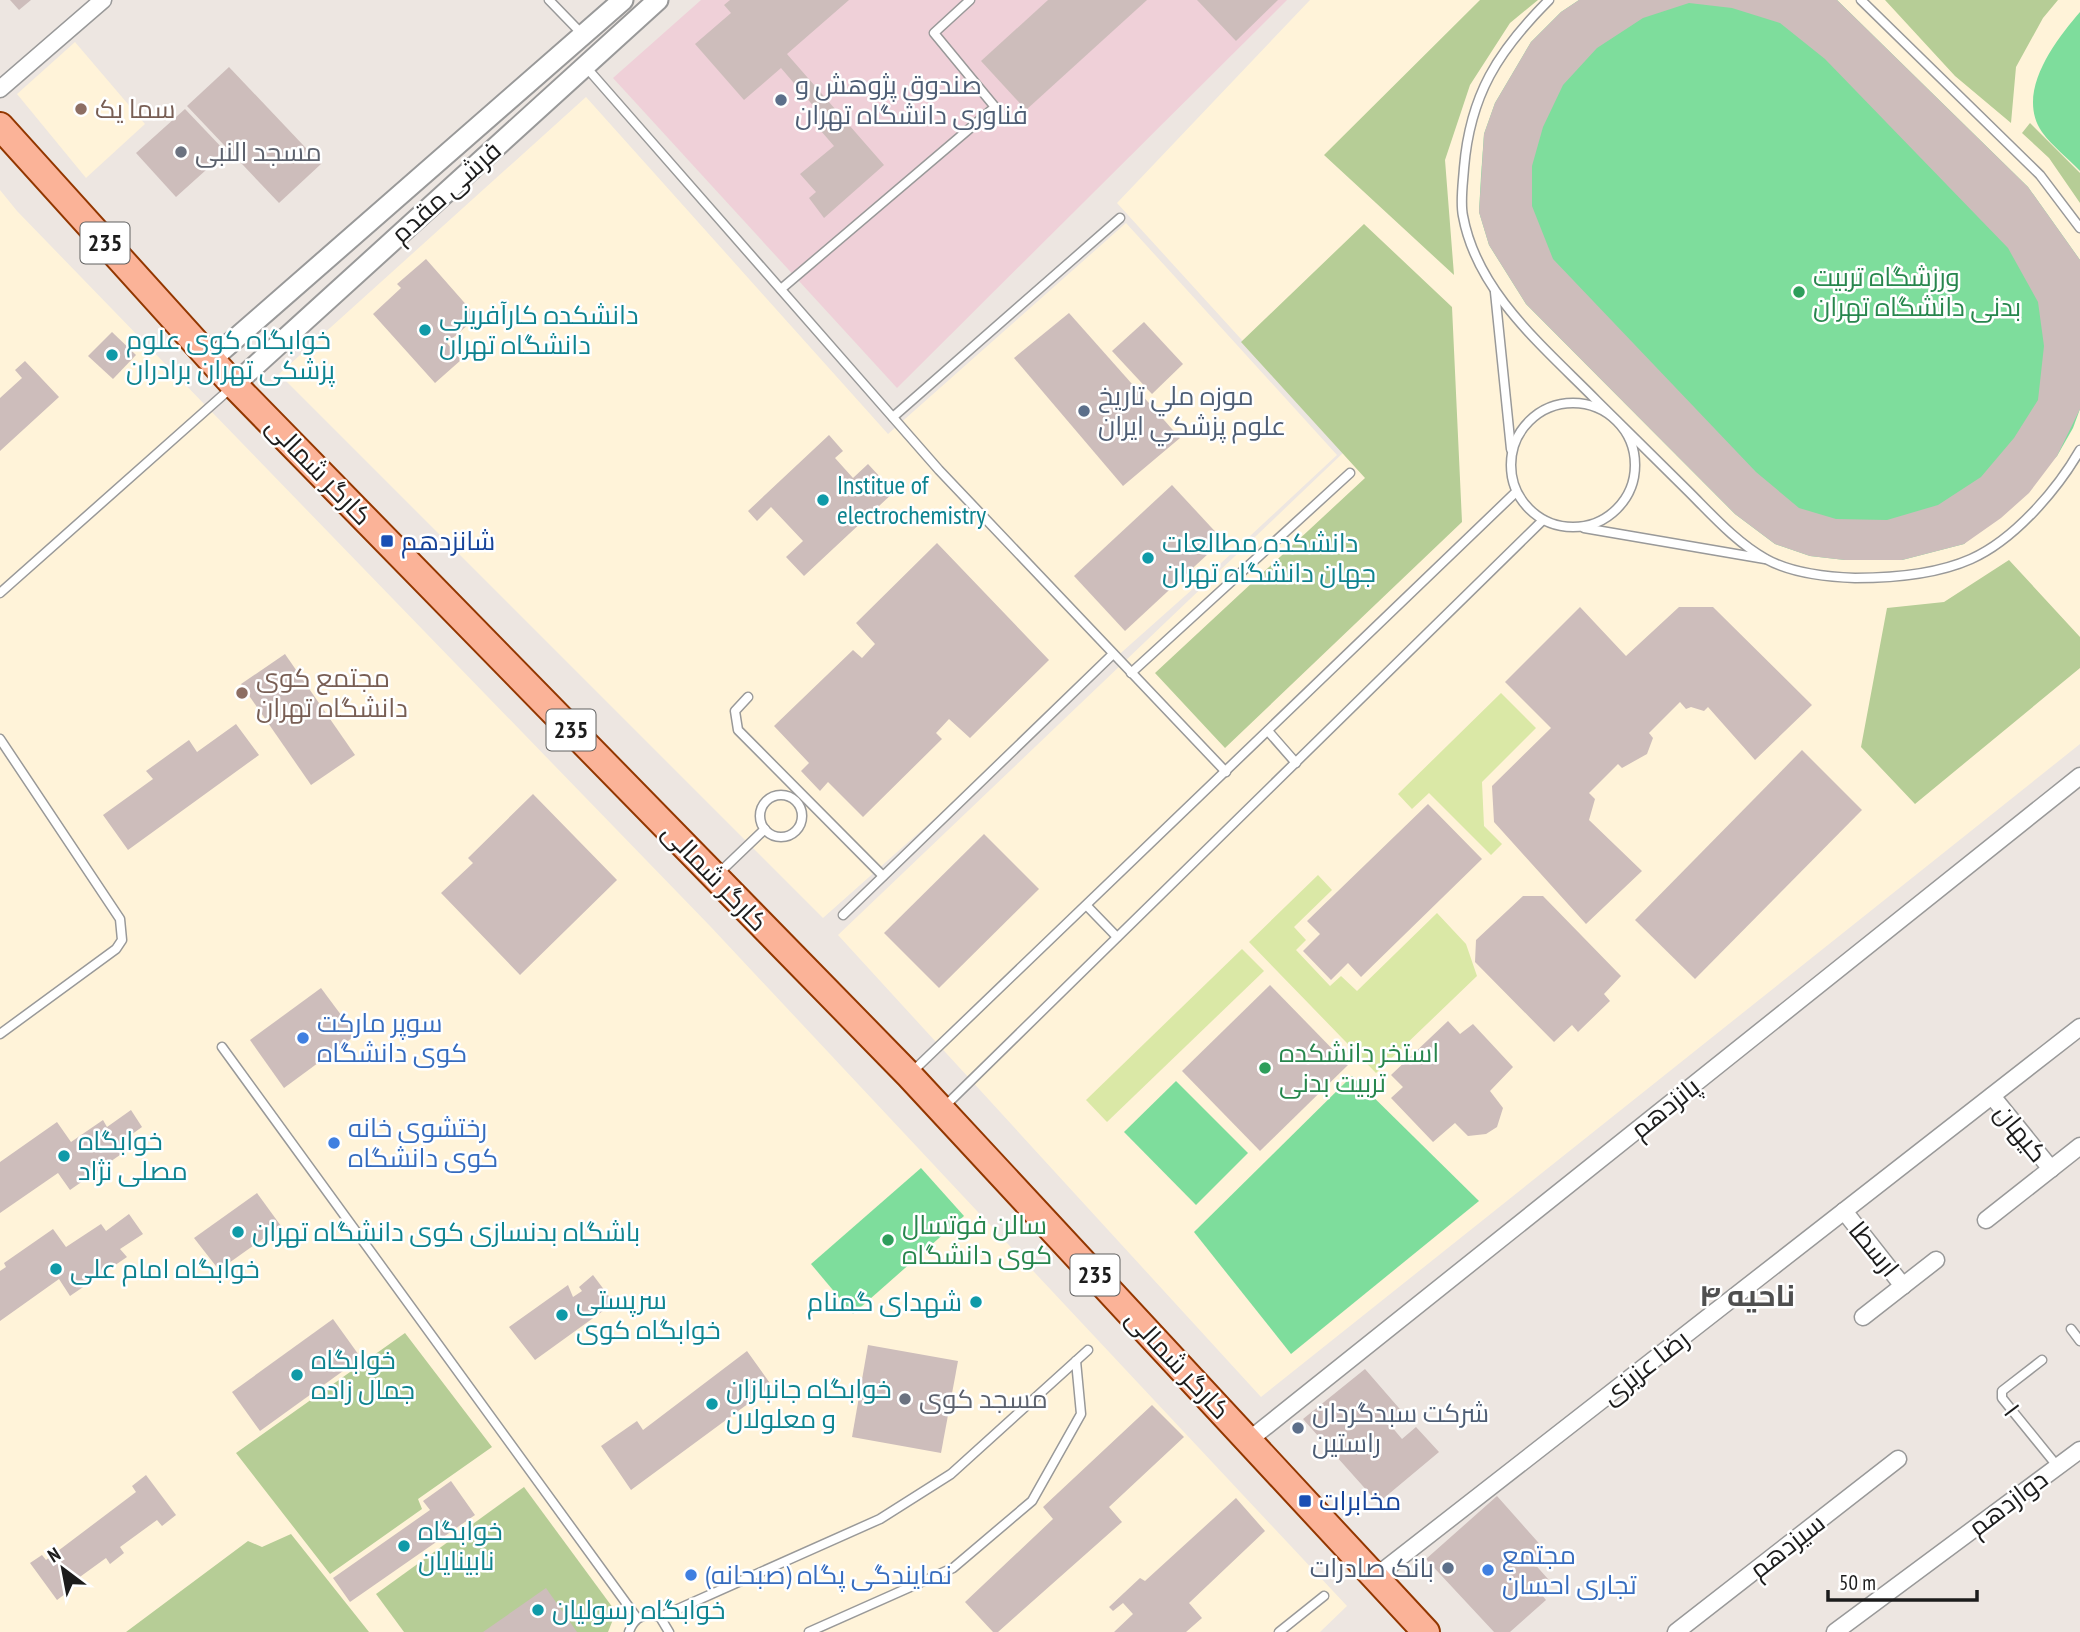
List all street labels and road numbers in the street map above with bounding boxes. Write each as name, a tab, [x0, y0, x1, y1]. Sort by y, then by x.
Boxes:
street label: فرشی مقدم	[384, 134, 509, 251]
road number: 235	[80, 223, 130, 264]
street label: کارگر شمالی	[259, 409, 379, 532]
road number: 235	[546, 710, 596, 750]
street label: کارگر شمالی	[655, 815, 775, 938]
street label: پانزدهم	[1623, 1070, 1707, 1147]
street label: کیهان	[1988, 1097, 2055, 1169]
street label: ارسطا	[1842, 1214, 1907, 1283]
road number: 235	[1070, 1254, 1120, 1296]
street label: کارگر شمالی	[1119, 1302, 1238, 1426]
street label: رضا عزیزی	[1594, 1322, 1695, 1411]
street label: ۱	[1997, 1397, 2028, 1423]
street label: دوازدهم	[1961, 1462, 2055, 1545]
street label: سیزدهم	[1742, 1506, 1832, 1587]

